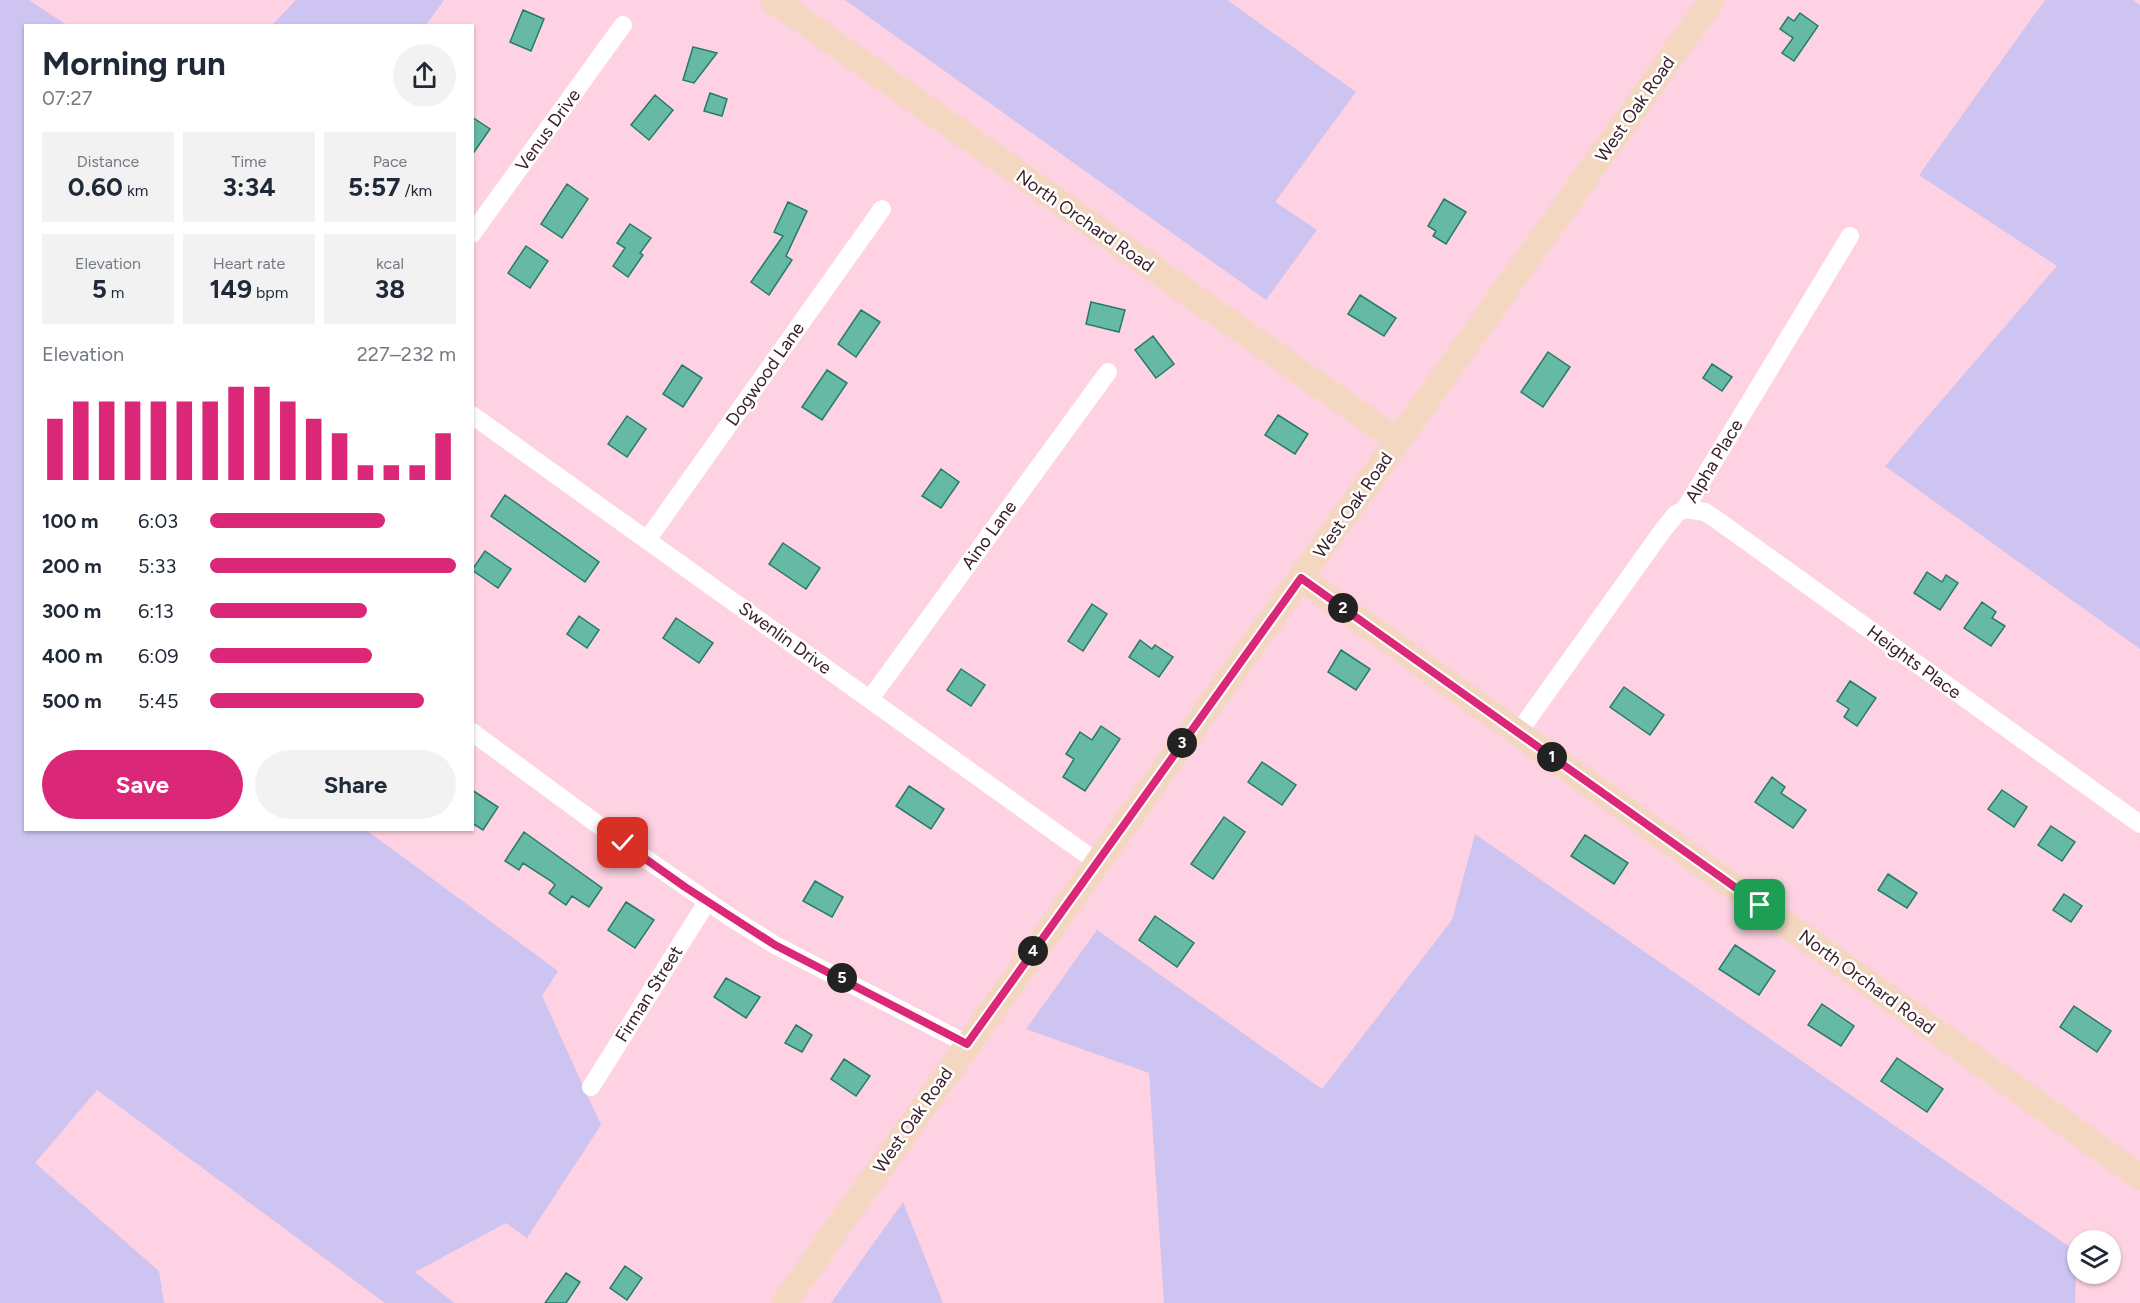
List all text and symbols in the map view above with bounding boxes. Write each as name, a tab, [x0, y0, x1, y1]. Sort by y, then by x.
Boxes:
text: Morning run	[42, 44, 226, 83]
button: share	[393, 44, 456, 107]
street label: West Oak Road	[1590, 52, 1680, 166]
street label: Venus Drive	[511, 85, 585, 175]
text: 07:27	[42, 86, 93, 110]
text: Distance	[77, 152, 139, 171]
text: Time	[232, 152, 266, 171]
text: Pace	[373, 152, 407, 171]
street label: North Orchard Road	[1012, 165, 1158, 277]
text: 0.60	[68, 171, 123, 203]
text: 3:34	[222, 171, 276, 203]
text: 5:57	[348, 171, 400, 203]
text: km	[123, 181, 148, 200]
text: /km	[400, 181, 432, 200]
text: Elevation	[75, 254, 141, 273]
text: Heart rate	[213, 254, 285, 273]
text: kcal	[376, 254, 404, 273]
text: 5	[92, 273, 107, 305]
text: 149	[210, 273, 252, 305]
text: 38	[375, 273, 405, 305]
text: m	[107, 283, 124, 302]
text: bpm	[252, 283, 288, 302]
street label: Dogwood Lane	[721, 318, 809, 430]
text: Elevation	[42, 342, 124, 366]
text: 227–232 m	[357, 342, 456, 366]
street label: Alpha Place	[1680, 415, 1748, 507]
street label: West Oak Road	[1308, 448, 1398, 562]
street label: Aino Lane	[957, 496, 1021, 574]
text: 100 m	[42, 509, 99, 533]
text: 6:03	[138, 509, 178, 533]
text: 200 m	[42, 554, 102, 578]
text: 5:33	[138, 554, 176, 578]
pin: 2	[1328, 593, 1358, 623]
street label: Swenlin Drive	[734, 597, 836, 679]
text: 2	[1338, 598, 1348, 617]
text: 300 m	[42, 599, 101, 623]
text: 6:13	[138, 599, 174, 623]
street label: Heights Place	[1863, 621, 1965, 704]
text: 400 m	[42, 644, 103, 668]
text: 6:09	[138, 644, 179, 668]
text: 500 m	[42, 689, 102, 713]
text: 5:45	[138, 689, 178, 713]
pin: 3	[1167, 728, 1197, 758]
text: 3	[1178, 733, 1186, 752]
pin: 1	[1537, 742, 1567, 772]
text: 1	[1549, 747, 1555, 766]
button: Save	[42, 750, 243, 819]
button: Share	[255, 750, 456, 819]
pin	[597, 817, 648, 868]
icon: check	[606, 826, 639, 859]
pin	[1734, 879, 1785, 930]
icon: arrive	[1743, 888, 1776, 921]
street label: North Orchard Road	[1794, 925, 1940, 1039]
pin: 4	[1018, 936, 1048, 966]
text: 4	[1028, 941, 1038, 960]
street label: Firman Street	[611, 942, 687, 1046]
pin: 5	[827, 963, 857, 993]
text: 5	[837, 968, 847, 987]
street label: West Oak Road	[868, 1063, 958, 1177]
map controls	[2067, 1230, 2121, 1284]
button: layers	[2067, 1230, 2121, 1284]

